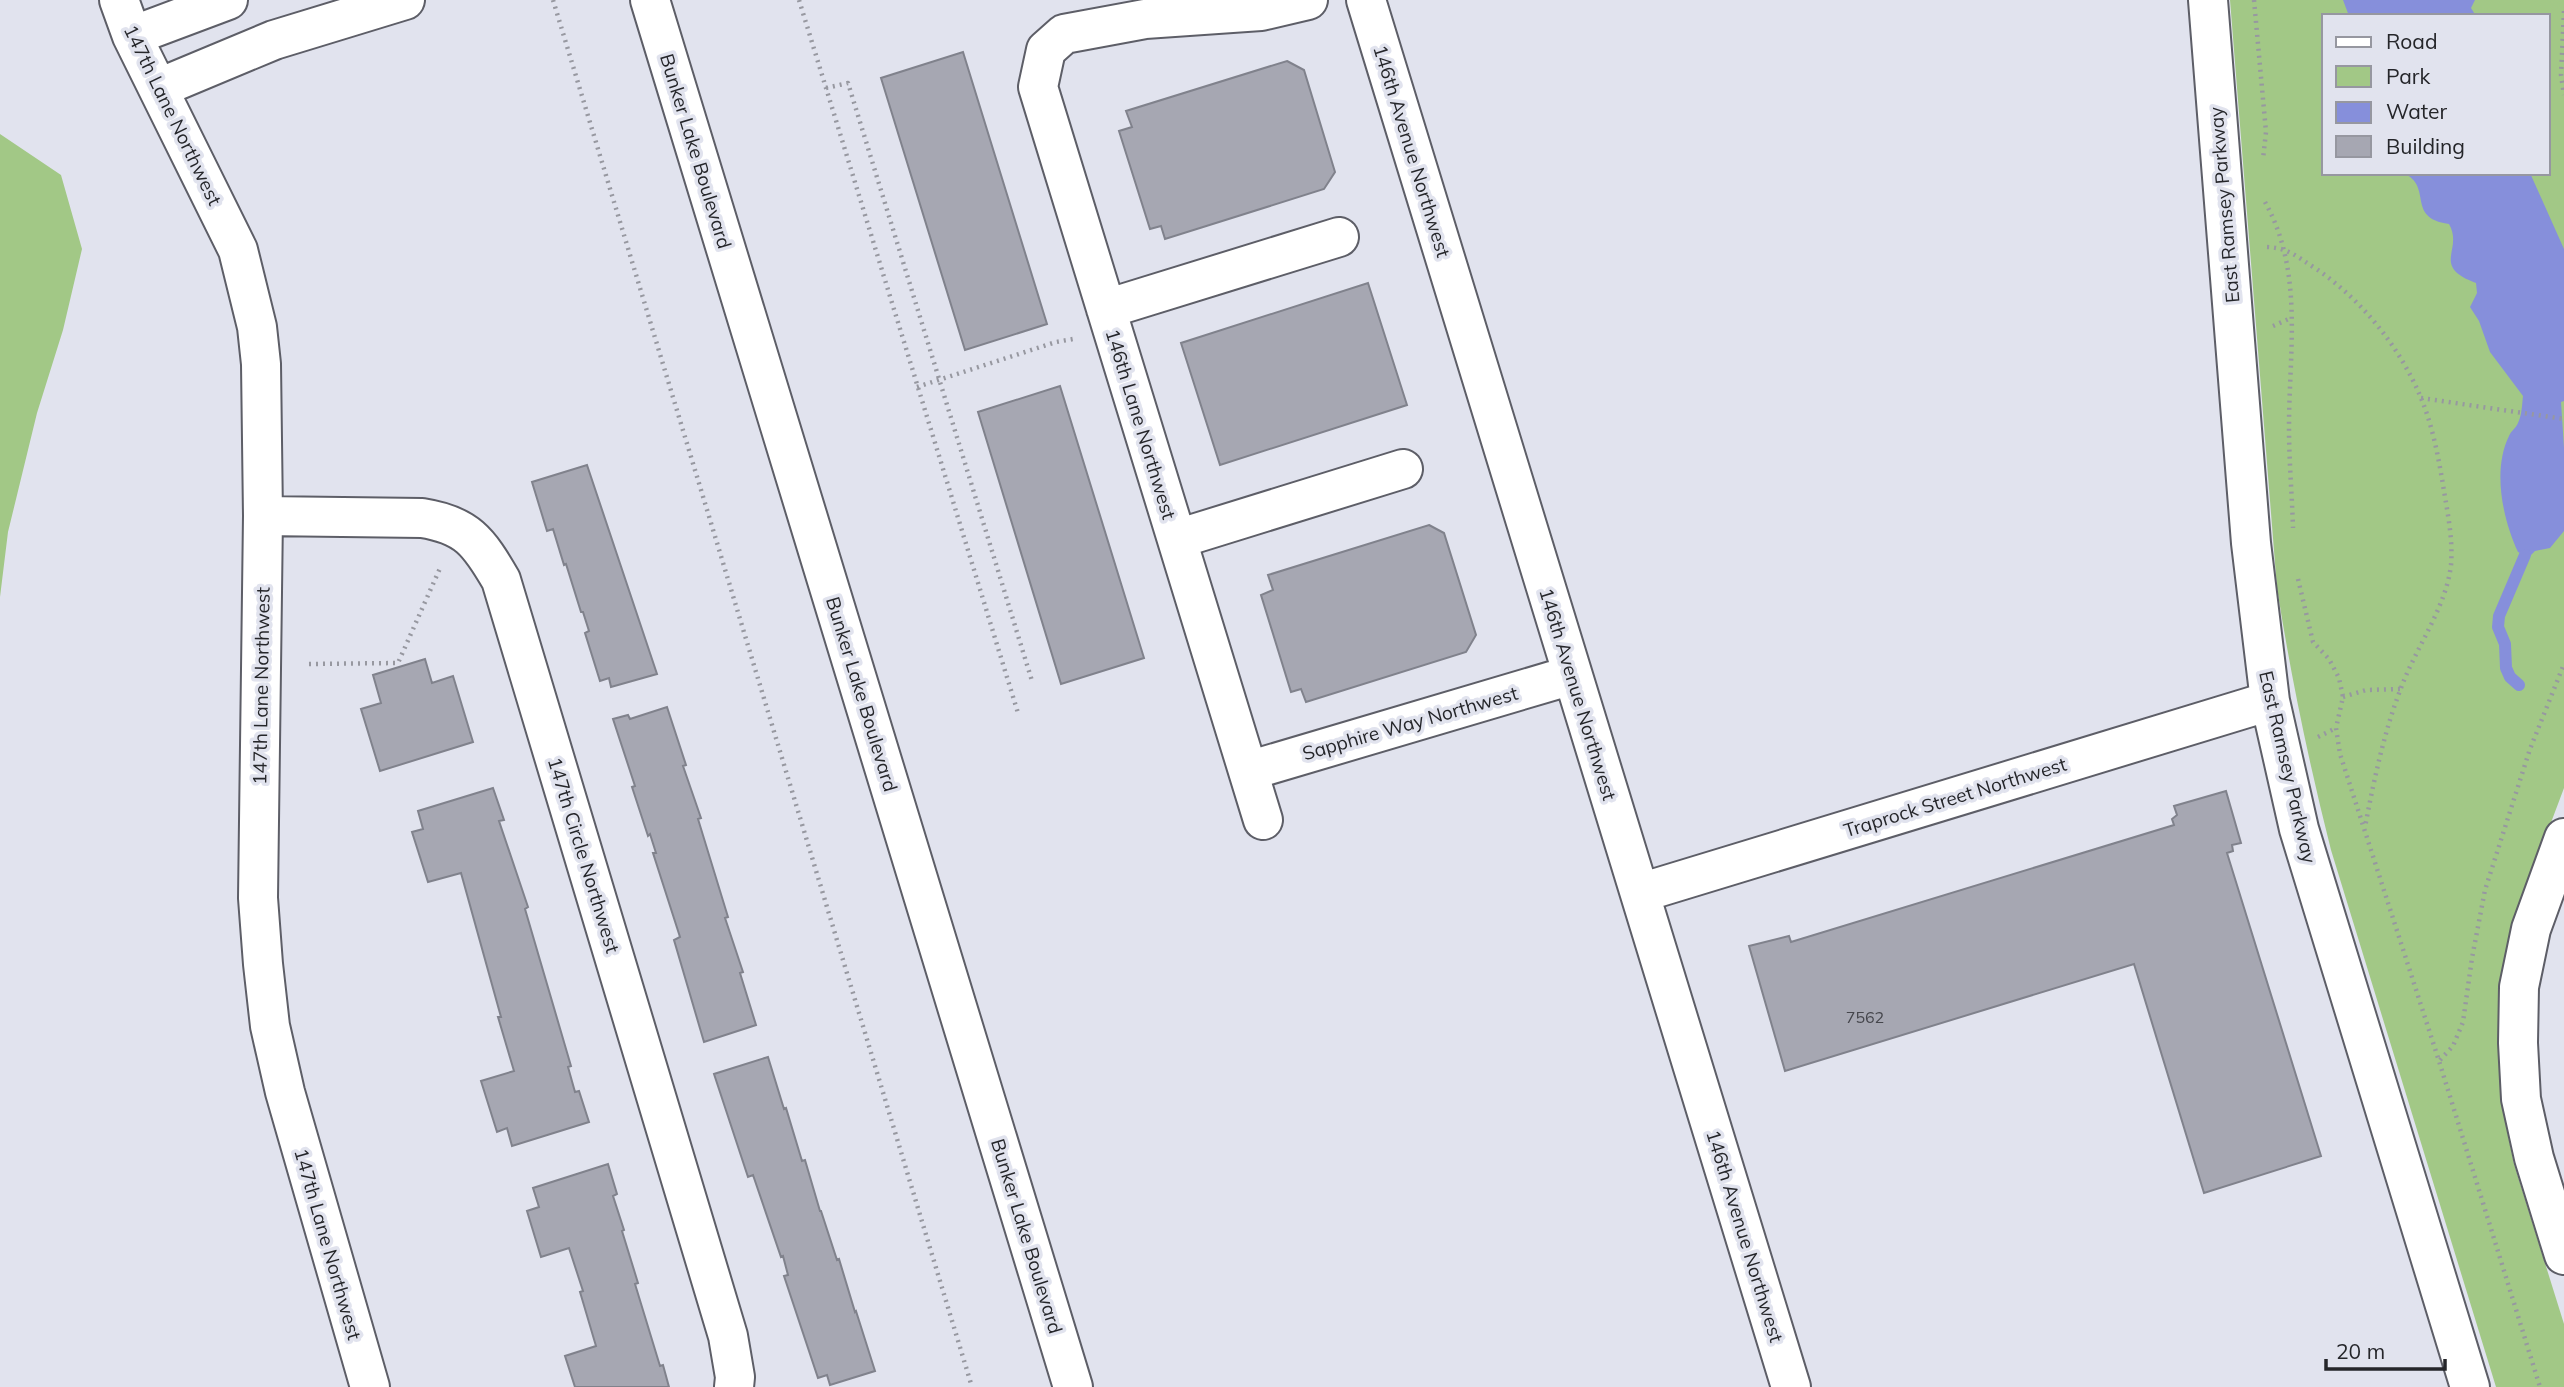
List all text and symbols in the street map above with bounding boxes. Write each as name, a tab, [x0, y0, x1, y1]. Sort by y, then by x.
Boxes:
legend	[2322, 14, 2550, 175]
street label: 147th Lane Northwest	[119, 21, 227, 210]
text: Road	[2386, 28, 2437, 54]
street label: 146th Avenue Northwest	[1368, 42, 1456, 260]
street label: Bunker Lake Boulevard	[655, 51, 737, 251]
text: Park	[2386, 63, 2430, 89]
text: Water	[2386, 98, 2447, 124]
street label: East Ramsey Parkway	[2203, 106, 2245, 304]
text: Building	[2386, 133, 2465, 159]
street label: 146th Lane Northwest	[1101, 326, 1182, 522]
street label: 146th Avenue Northwest	[1534, 585, 1622, 803]
street label: 147th Lane Northwest	[247, 586, 275, 785]
street label: Bunker Lake Boulevard	[821, 594, 903, 794]
street label: East Ramsey Parkway	[2254, 668, 2322, 866]
street label: Sapphire Way Northwest	[1300, 681, 1521, 765]
street label: Traprock Street Northwest	[1841, 752, 2070, 842]
street label: 147th Circle Northwest	[543, 754, 625, 956]
house number: 7562	[1846, 1007, 1884, 1027]
street label: 146th Avenue Northwest	[1701, 1127, 1789, 1345]
street label: Bunker Lake Boulevard	[986, 1136, 1068, 1336]
street label: 147th Lane Northwest	[289, 1146, 367, 1343]
scale bar	[2326, 1328, 2445, 1372]
text: 20 m	[2336, 1338, 2385, 1364]

